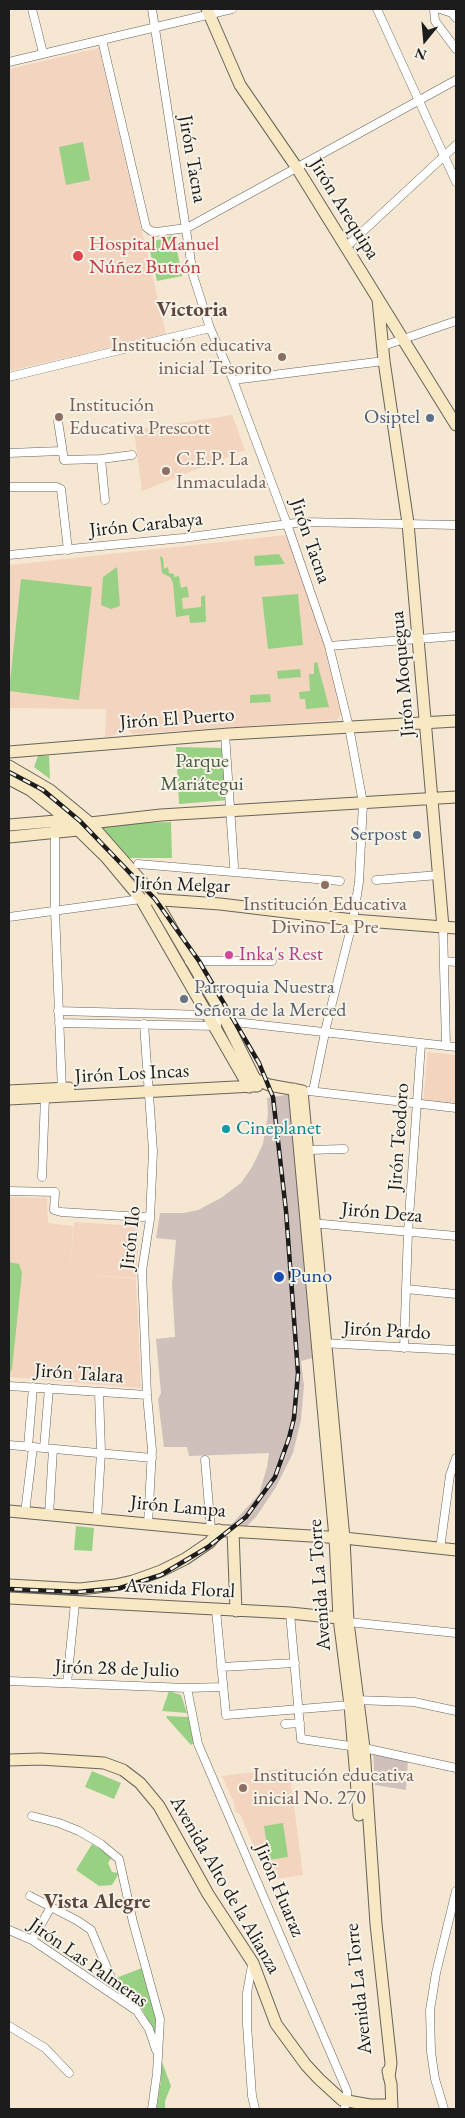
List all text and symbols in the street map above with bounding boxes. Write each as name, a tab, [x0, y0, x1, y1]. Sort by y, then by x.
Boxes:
north arrow	[400, 15, 450, 65]
text: N	[413, 44, 429, 65]
street label: Jirón Tacna	[172, 113, 212, 205]
street label: Jirón Arequipa	[303, 154, 385, 264]
place label: Hospital Manuel Núñez Butrón	[89, 233, 219, 280]
marker: Hospital Manuel Núñez Butrón	[71, 249, 85, 263]
district label: Victoria	[156, 297, 228, 323]
place label: Institución educativa inicial Tesorito	[111, 334, 272, 381]
marker: Institución educativa inicial Tesorito	[276, 351, 288, 363]
place label: Institución Educativa Prescott	[69, 394, 210, 441]
place label: Osiptel	[364, 406, 420, 430]
marker: Institución Educativa Prescott	[53, 411, 65, 423]
marker: Osiptel	[424, 412, 436, 424]
place label: C.E.P. La Inmaculada	[176, 448, 266, 495]
marker: C.E.P. La Inmaculada	[160, 465, 172, 477]
street label: Jirón Tacna	[284, 495, 336, 587]
street label: Jirón Carabaya	[88, 507, 204, 543]
street label: Jirón Moquegua	[386, 610, 420, 738]
street label: Jirón El Puerto	[119, 703, 235, 735]
park label: Parque Mariátegui	[160, 750, 244, 797]
place label: Serpost	[350, 823, 407, 847]
marker: Serpost	[411, 829, 423, 841]
street label: Jirón Melgar	[133, 871, 231, 899]
marker: Institución Educativa Divino La Pre	[319, 879, 331, 891]
place label: Institución Educativa Divino La Pre	[243, 893, 407, 940]
place label: Inka's Rest	[239, 943, 323, 967]
marker: Inka's Rest	[223, 949, 235, 961]
place label: Parroquia Nuestra Señora de la Merced	[194, 976, 346, 1023]
marker: Parroquia Nuestra Señora de la Merced	[178, 993, 190, 1005]
street label: Jirón Los Incas	[74, 1059, 190, 1089]
street label: Jirón Teodoro	[383, 1082, 415, 1192]
place label: Cineplanet	[236, 1117, 321, 1141]
marker: Cineplanet	[220, 1123, 232, 1135]
street label: Jirón Deza	[340, 1198, 424, 1228]
street label: Jirón Ilo	[116, 1205, 146, 1271]
place label: Puno	[290, 1265, 332, 1289]
marker: Puno	[272, 1270, 286, 1284]
street label: Jirón Pardo	[343, 1317, 431, 1345]
street label: Jirón Talara	[33, 1359, 125, 1389]
street label: Jirón Lampa	[129, 1491, 227, 1523]
street label: Avenida La Torre	[303, 1518, 337, 1652]
street label: Avenida Floral	[124, 1574, 236, 1604]
street label: Jirón 28 de Julio	[54, 1655, 180, 1683]
place label: Institución educativa inicial No. 270	[253, 1764, 414, 1811]
marker: Institución educativa inicial No. 270	[237, 1782, 249, 1794]
street label: Avenida Alto de la Alianza	[164, 1792, 286, 1978]
street label: Jirón Huaraz	[249, 1840, 309, 1940]
district label: Vista Alegre	[43, 1889, 151, 1915]
street label: Jirón Las Palmeras	[24, 1913, 152, 2013]
street label: Avenida La Torre	[340, 1922, 378, 2056]

